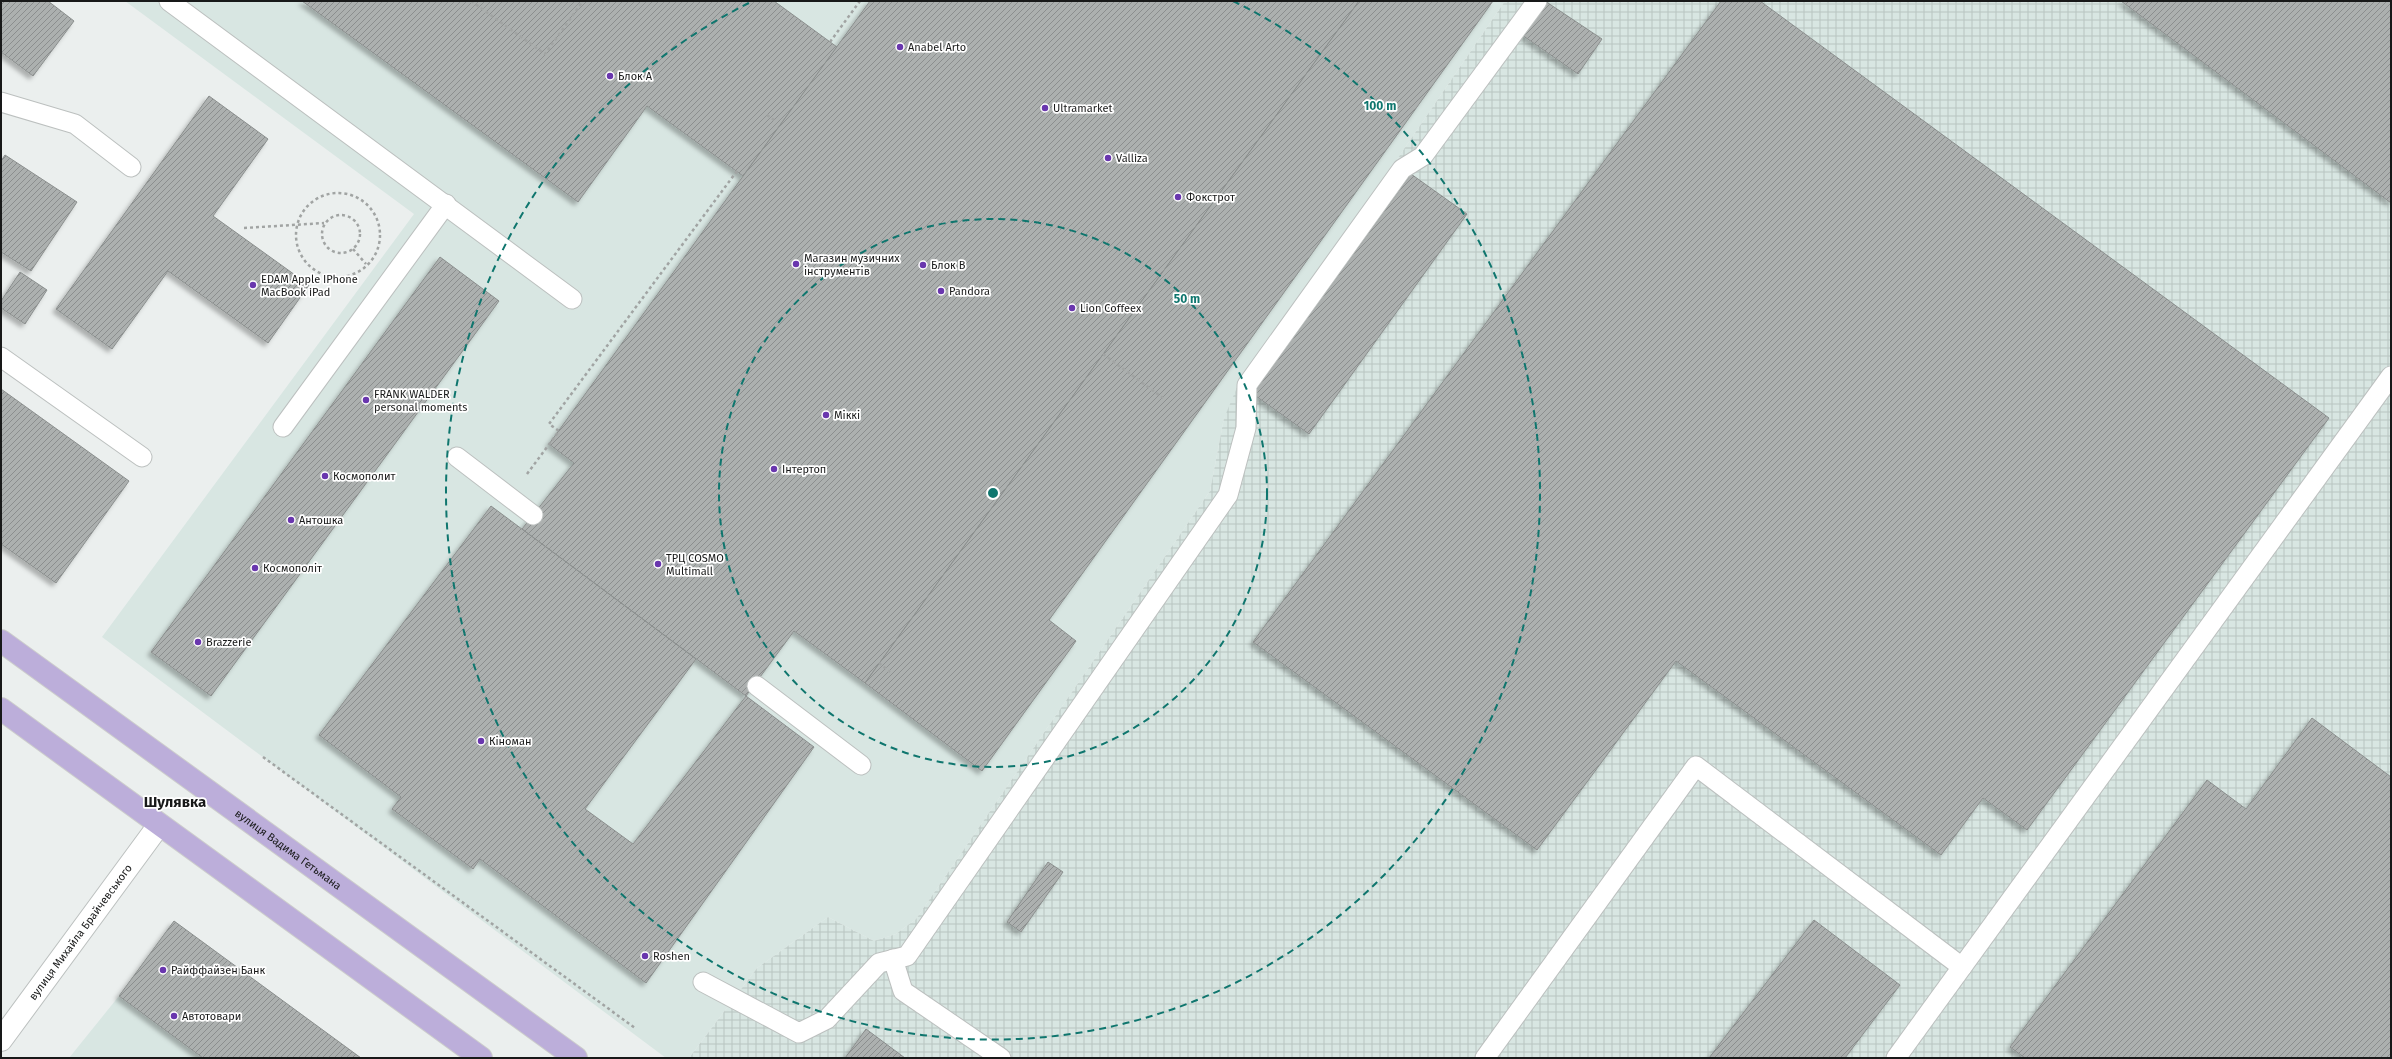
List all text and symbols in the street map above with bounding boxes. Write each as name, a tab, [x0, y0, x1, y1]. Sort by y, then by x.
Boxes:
place label: Anabel Arto	[908, 41, 966, 54]
marker: Anabel Arto	[895, 42, 905, 52]
place label: Блок A	[618, 70, 653, 83]
marker: Блок A	[605, 71, 615, 81]
text: 100 m	[1364, 99, 1396, 113]
place label: Ultramarket	[1053, 102, 1113, 115]
marker: Ultramarket	[1040, 103, 1050, 113]
place label: Valliza	[1116, 152, 1148, 165]
marker: Valliza	[1103, 153, 1113, 163]
place label: Фокстрот	[1186, 191, 1235, 204]
marker: Фокстрот	[1173, 192, 1183, 202]
place label: Магазин музичних інструментів	[804, 252, 900, 278]
marker: Магазин музичних інструментів	[791, 259, 801, 269]
place label: Блок B	[931, 259, 966, 272]
marker: Блок B	[918, 260, 928, 270]
place label: EDAM Apple IPhone MacBook iPad	[261, 273, 358, 299]
marker: EDAM Apple IPhone MacBook iPad	[248, 280, 258, 290]
place label: Pandora	[949, 285, 990, 298]
marker: Pandora	[936, 286, 946, 296]
text: 50 m	[1174, 292, 1200, 306]
place label: Lion Coffeex	[1080, 302, 1142, 315]
marker: Lion Coffeex	[1067, 303, 1077, 313]
place label: FRANK WALDER personal moments	[374, 388, 467, 414]
marker: FRANK WALDER personal moments	[361, 395, 371, 405]
place label: Міккі	[834, 409, 860, 422]
marker: Міккі	[821, 410, 831, 420]
place label: Інтертоп	[782, 463, 826, 476]
marker: Інтертоп	[769, 464, 779, 474]
place label: Космополит	[333, 470, 396, 483]
marker: Космополит	[320, 471, 330, 481]
centre of rings	[986, 486, 1000, 500]
place label: Антошка	[299, 514, 343, 527]
marker: Антошка	[286, 515, 296, 525]
place label: ТРЦ COSMO Multimall	[666, 552, 724, 578]
marker: ТРЦ COSMO Multimall	[653, 559, 663, 569]
place label: Космополіт	[263, 562, 322, 575]
marker: Космополіт	[250, 563, 260, 573]
place label: Brazzerie	[206, 636, 251, 649]
marker: Brazzerie	[193, 637, 203, 647]
place label: Кіноман	[489, 735, 531, 748]
marker: Кіноман	[476, 736, 486, 746]
district label: Шулявка	[144, 793, 206, 811]
street label: вулиця Вадима Гетьмана	[232, 807, 344, 893]
street label: вулиця Михайла Брайчевського	[27, 862, 135, 1003]
place label: Roshen	[653, 950, 690, 963]
marker: Roshen	[640, 951, 650, 961]
place label: Райффайзен Банк	[171, 964, 266, 977]
marker: Райффайзен Банк	[158, 965, 168, 975]
place label: Автотовари	[182, 1010, 241, 1023]
marker: Автотовари	[169, 1011, 179, 1021]

